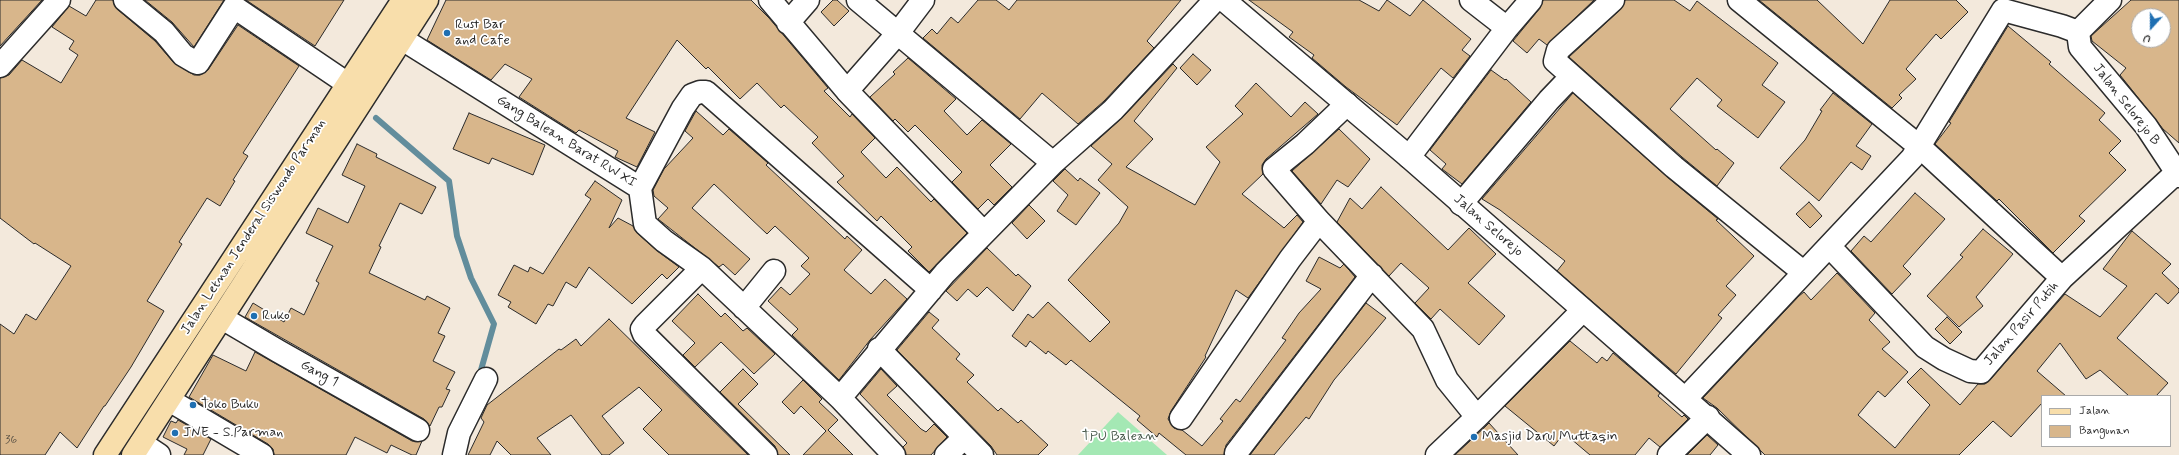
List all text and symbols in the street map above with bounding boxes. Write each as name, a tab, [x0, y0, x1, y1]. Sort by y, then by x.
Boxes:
north arrow	[2131, 8, 2171, 48]
place label: Rust Bar and Cafe	[455, 17, 510, 50]
marker: Rust Bar and Cafe	[442, 28, 452, 38]
text: U	[2141, 30, 2153, 46]
street label: Jalan Selorejo B	[2089, 61, 2163, 149]
street label: Gang Balean Barat RW XI	[493, 92, 639, 192]
street label: Jalan Letnan Jenderal Siswondo Parman	[178, 116, 330, 338]
street label: Jalan Selorejo	[1450, 191, 1526, 261]
street label: Jalan Pasir Putih	[1981, 278, 2063, 370]
place label: Ruko	[262, 308, 290, 324]
marker: Ruko	[249, 311, 259, 321]
street label: Gang 1	[297, 357, 341, 391]
legend	[2041, 395, 2171, 447]
place label: Toko Buku	[201, 397, 259, 413]
marker: Toko Buku	[188, 400, 198, 410]
text: Jalan	[2079, 403, 2110, 419]
text: Bangunan	[2079, 423, 2130, 439]
place label: JNE - S.Parman	[183, 425, 283, 441]
marker: JNE - S.Parman	[170, 428, 180, 438]
park label: TPU Balean	[1082, 429, 1156, 445]
place label: Masjid Darul Muttaqin	[1482, 429, 1618, 445]
marker: Masjid Darul Muttaqin	[1469, 432, 1479, 442]
house number: 36	[5, 433, 17, 447]

